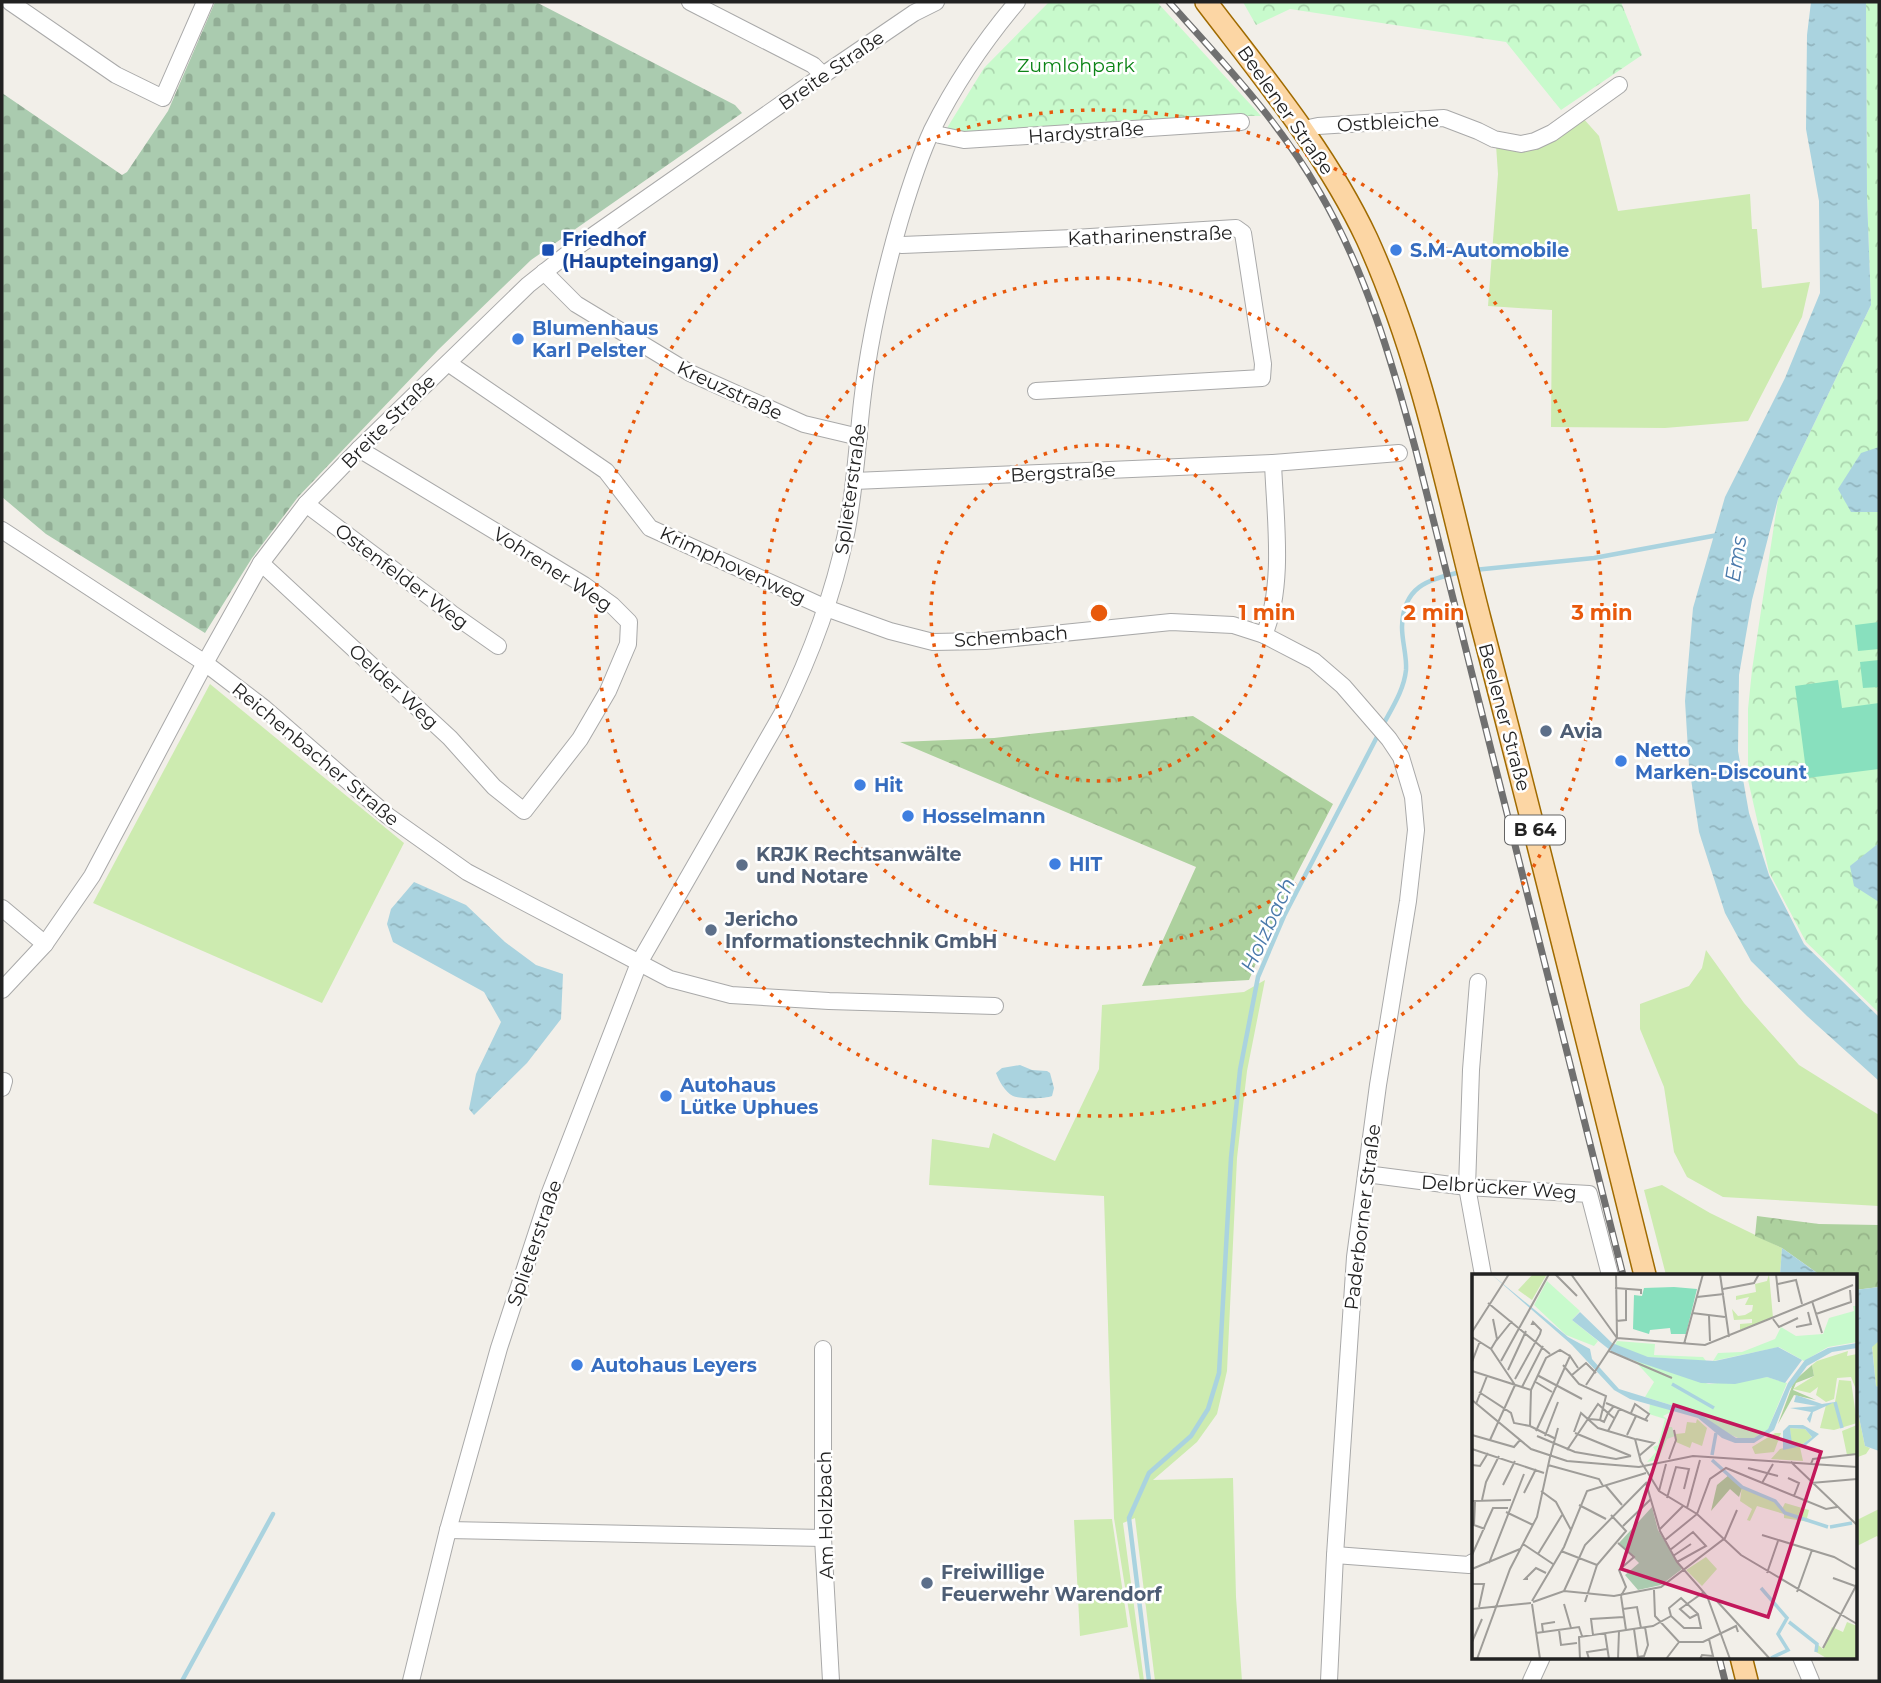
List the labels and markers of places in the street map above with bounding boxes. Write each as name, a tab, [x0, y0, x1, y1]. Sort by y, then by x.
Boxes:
place label: Friedhof (Haupteingang)	[562, 228, 719, 273]
place label: S.M-Automobile	[1410, 239, 1569, 262]
marker: Friedhof (Haupteingang)	[540, 242, 556, 258]
marker: S.M-Automobile	[1388, 242, 1404, 258]
place label: Blumenhaus Karl Pelster	[532, 317, 658, 362]
marker: Blumenhaus Karl Pelster	[510, 331, 526, 347]
centre of rings	[1087, 601, 1111, 625]
place label: Avia	[1559, 720, 1603, 743]
marker: Avia	[1538, 723, 1554, 739]
place label: Netto Marken-Discount	[1635, 739, 1807, 784]
marker: Netto Marken-Discount	[1613, 753, 1629, 769]
place label: Hit	[874, 774, 903, 797]
marker: Hit	[852, 777, 868, 793]
place label: Hosselmann	[922, 805, 1046, 828]
marker: Hosselmann	[900, 808, 916, 824]
place label: KRJK Rechtsanwälte und Notare	[756, 843, 962, 888]
place label: HIT	[1069, 853, 1103, 876]
marker: HIT	[1047, 856, 1063, 872]
marker: KRJK Rechtsanwälte und Notare	[734, 857, 750, 873]
place label: Jericho Informationstechnik GmbH	[724, 908, 997, 953]
marker: Jericho Informationstechnik GmbH	[703, 922, 719, 938]
place label: Autohaus Lütke Uphues	[679, 1074, 818, 1119]
marker: Autohaus Lütke Uphues	[658, 1088, 674, 1104]
place label: Autohaus Leyers	[590, 1354, 757, 1377]
marker: Autohaus Leyers	[569, 1357, 585, 1373]
place label: Freiwillige Feuerwehr Warendorf	[941, 1561, 1162, 1606]
marker: Freiwillige Feuerwehr Warendorf	[919, 1575, 935, 1591]

